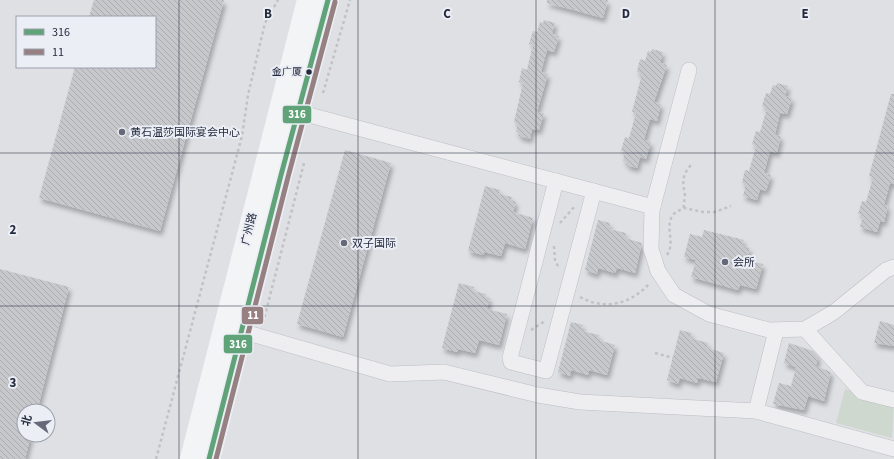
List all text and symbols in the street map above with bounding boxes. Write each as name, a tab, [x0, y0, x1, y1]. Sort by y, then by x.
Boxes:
text: B	[264, 5, 272, 23]
text: C	[443, 5, 451, 23]
text: D	[622, 5, 630, 23]
text: E	[801, 5, 809, 23]
legend	[16, 16, 156, 68]
text: 316	[52, 24, 70, 41]
text: 11	[52, 44, 64, 61]
place label: 金广厦	[272, 65, 302, 79]
marker: 金广厦	[304, 67, 314, 77]
line badge: 316	[282, 105, 312, 124]
text: 316	[288, 107, 306, 122]
place label: 黄石温莎国际宴会中心	[130, 125, 240, 140]
marker: 黄石温莎国际宴会中心	[117, 127, 127, 137]
street label: 广州路	[238, 211, 260, 247]
text: 2	[10, 221, 17, 239]
place label: 双子国际	[352, 236, 396, 251]
marker: 双子国际	[339, 238, 349, 248]
place label: 会所	[733, 255, 755, 270]
marker: 会所	[720, 257, 730, 267]
line badge: 11	[241, 306, 264, 325]
text: 11	[247, 308, 259, 323]
line badge: 316	[223, 334, 253, 354]
text: 316	[229, 337, 247, 352]
text: 3	[10, 374, 17, 392]
north arrow	[16, 403, 56, 443]
text: 北	[18, 413, 35, 428]

